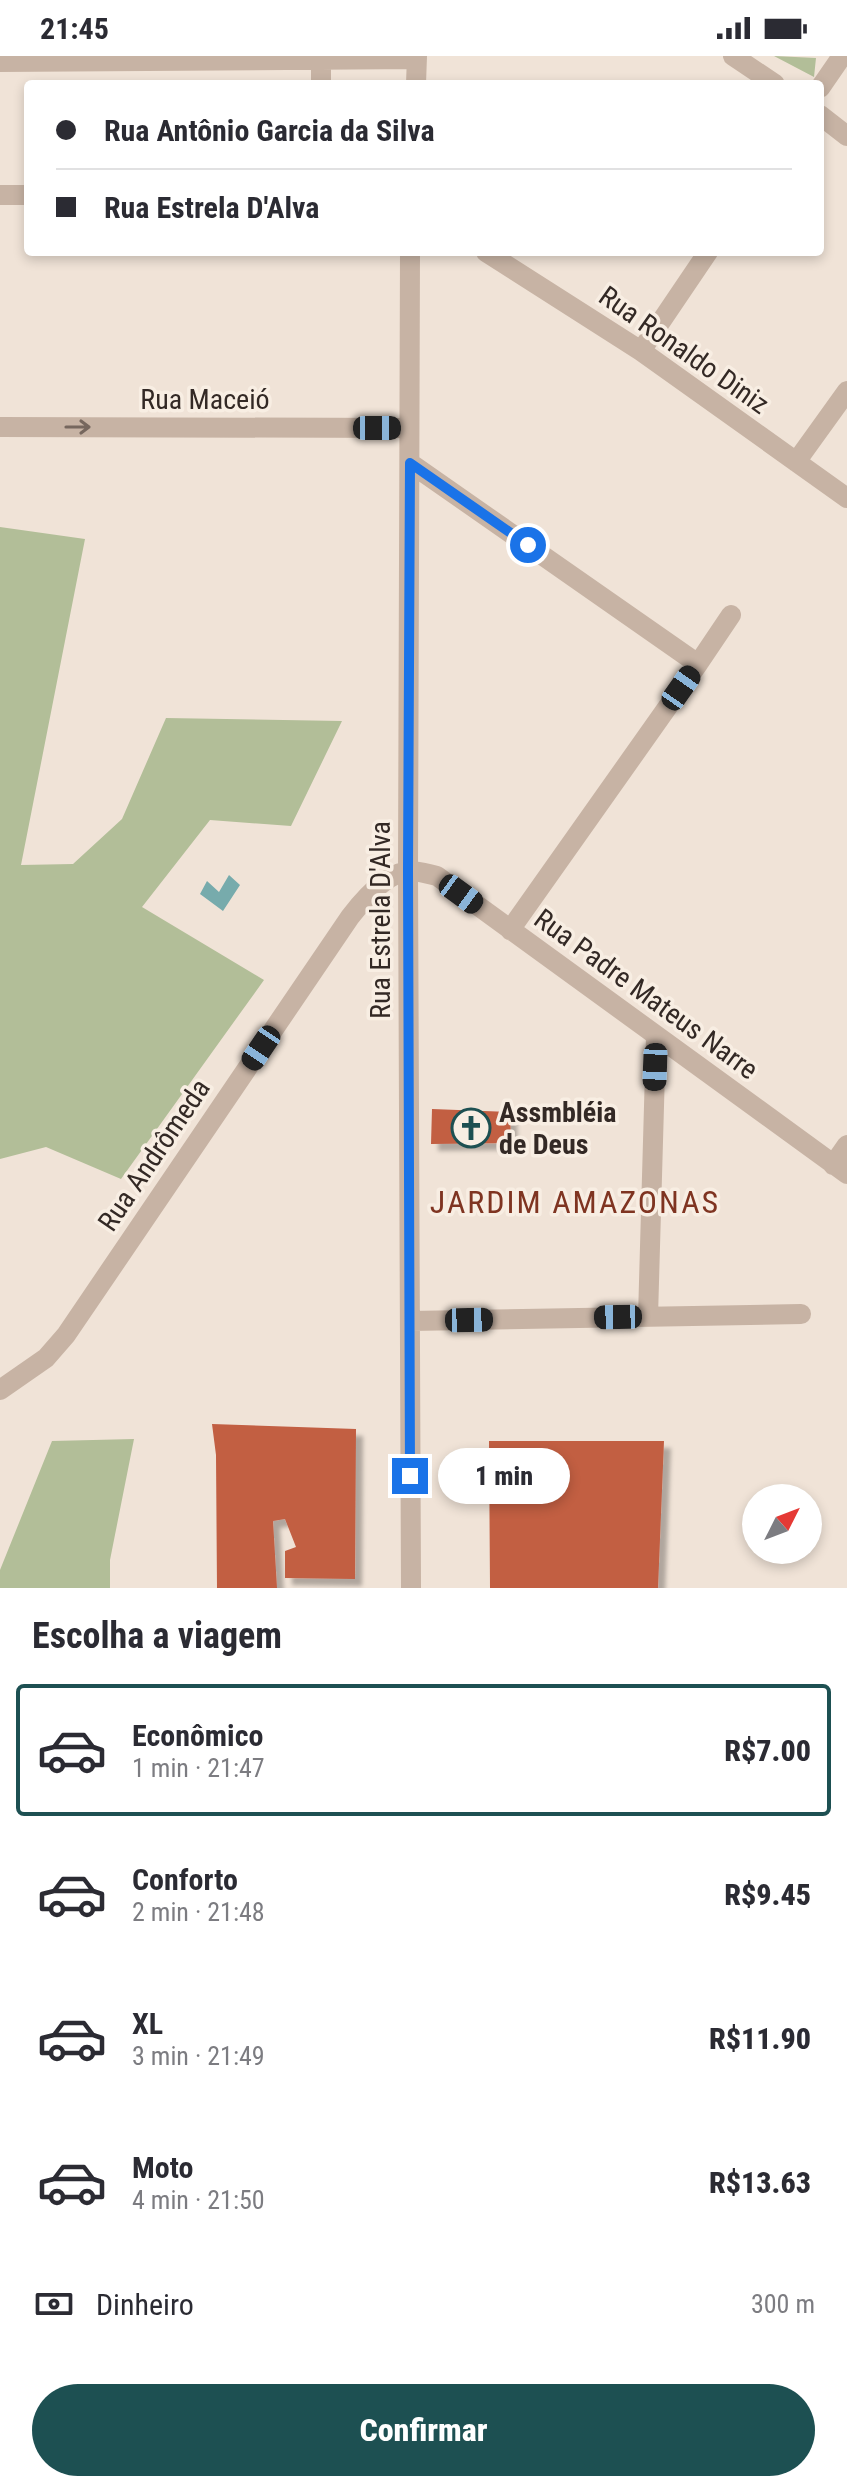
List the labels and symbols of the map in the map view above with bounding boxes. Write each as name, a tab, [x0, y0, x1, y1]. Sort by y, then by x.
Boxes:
street label: Rua Ronaldo Diniz	[593, 279, 775, 421]
street label: Rua Maceió	[140, 383, 270, 416]
car	[353, 416, 401, 440]
one-way arrow	[64, 419, 91, 435]
route start	[510, 527, 546, 563]
car	[657, 661, 705, 715]
street label: Rua Estrela D'Alva	[364, 821, 397, 1019]
car	[435, 870, 487, 918]
street label: Rua Padre Mateus Narre	[528, 902, 764, 1086]
car	[238, 1021, 284, 1075]
car	[642, 1043, 668, 1091]
street label: Rua Andrômeda	[91, 1073, 217, 1237]
place label: Assmbléia de Deus	[499, 1096, 616, 1161]
church icon: Assmbléia de Deus	[450, 1107, 492, 1149]
district label: JARDIM AMAZONAS	[430, 1183, 720, 1221]
car	[594, 1305, 642, 1329]
car	[445, 1308, 493, 1332]
callout: 1 min	[438, 1448, 570, 1504]
route end	[392, 1458, 428, 1494]
north arrow	[742, 1484, 822, 1564]

